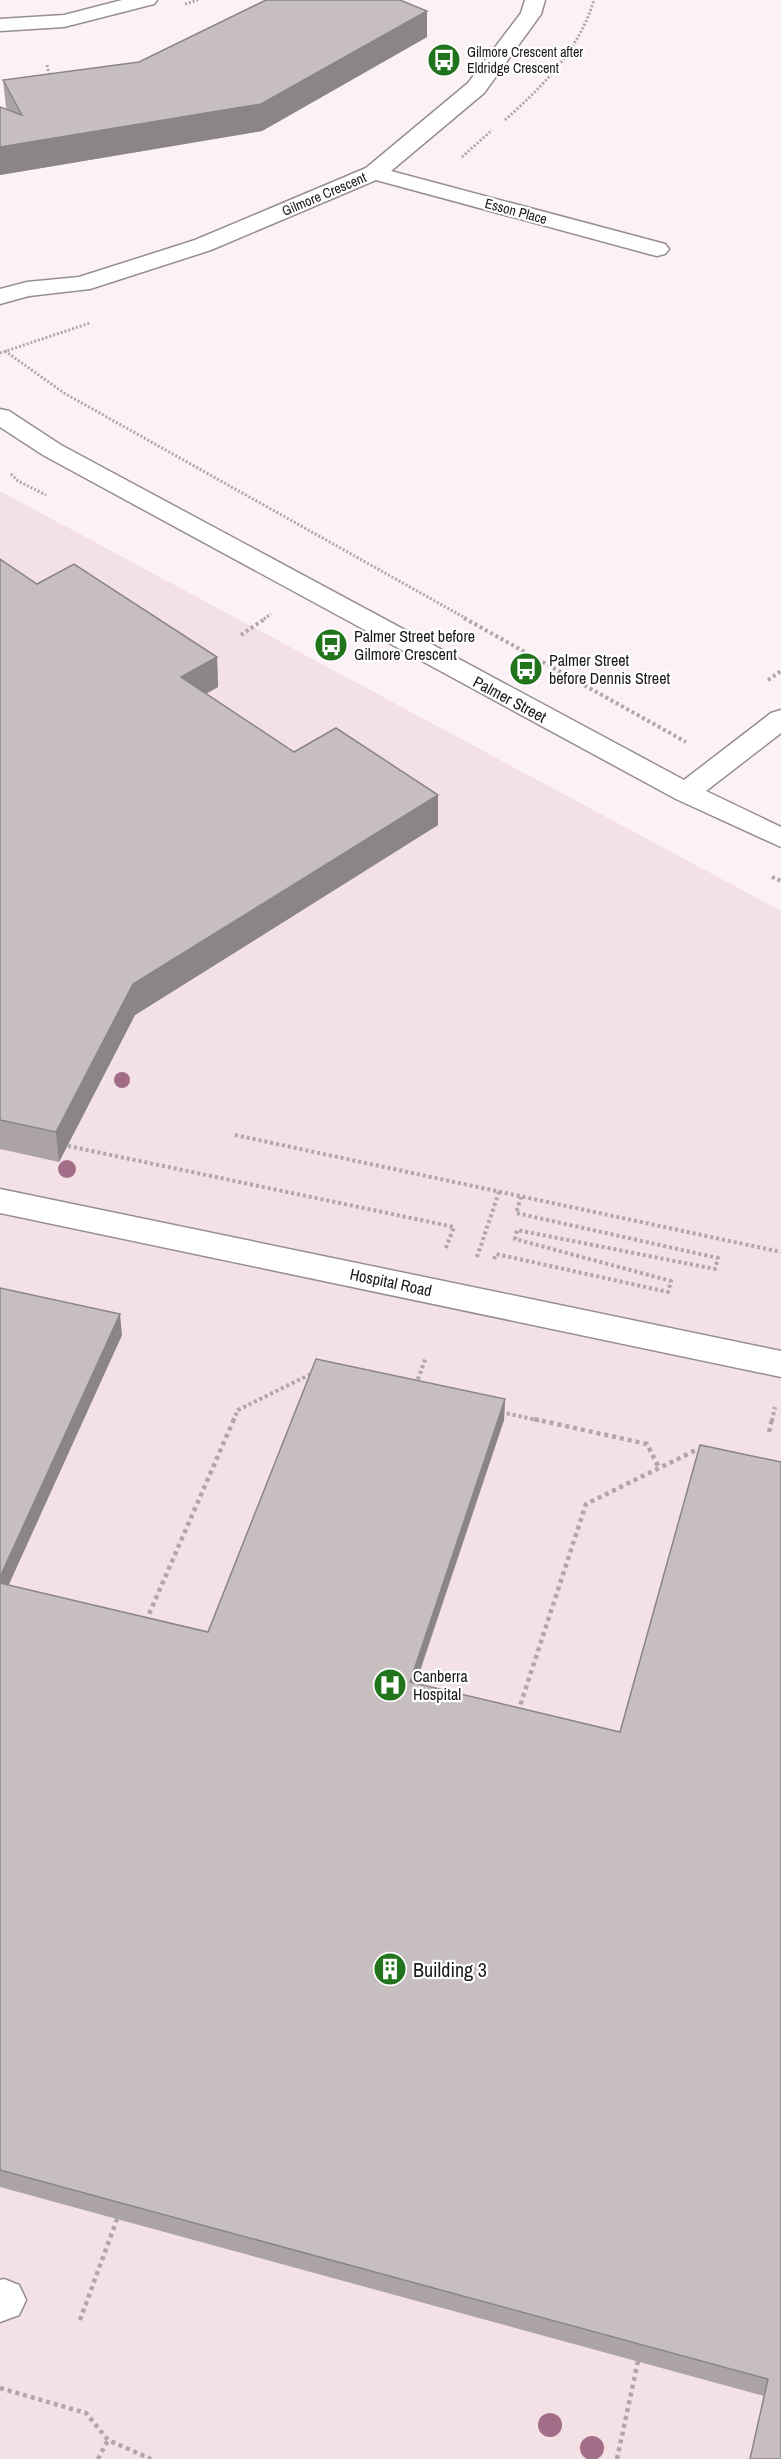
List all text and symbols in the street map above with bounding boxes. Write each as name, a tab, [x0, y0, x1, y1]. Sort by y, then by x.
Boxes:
bus stop icon: Gilmore Crescent after Eldridge Crescent	[426, 42, 462, 78]
place label: Gilmore Crescent after Eldridge Crescent	[467, 43, 583, 77]
street label: Gilmore Crescent	[279, 168, 369, 220]
street label: Esson Place	[483, 194, 549, 228]
place label: Palmer Street before Gilmore Crescent	[354, 625, 475, 665]
bus stop icon: Palmer Street before Gilmore Crescent	[313, 627, 349, 663]
place label: Palmer Street before Dennis Street	[549, 649, 670, 689]
bus stop icon: Palmer Street before Dennis Street	[508, 651, 544, 687]
street label: Palmer Street	[469, 670, 551, 728]
street label: Hospital Road	[348, 1263, 434, 1301]
place label: Canberra Hospital	[413, 1665, 468, 1705]
hospital icon: Canberra Hospital	[372, 1667, 408, 1703]
building icon: Building 3	[372, 1951, 408, 1987]
place label: Building 3	[413, 1956, 487, 1983]

